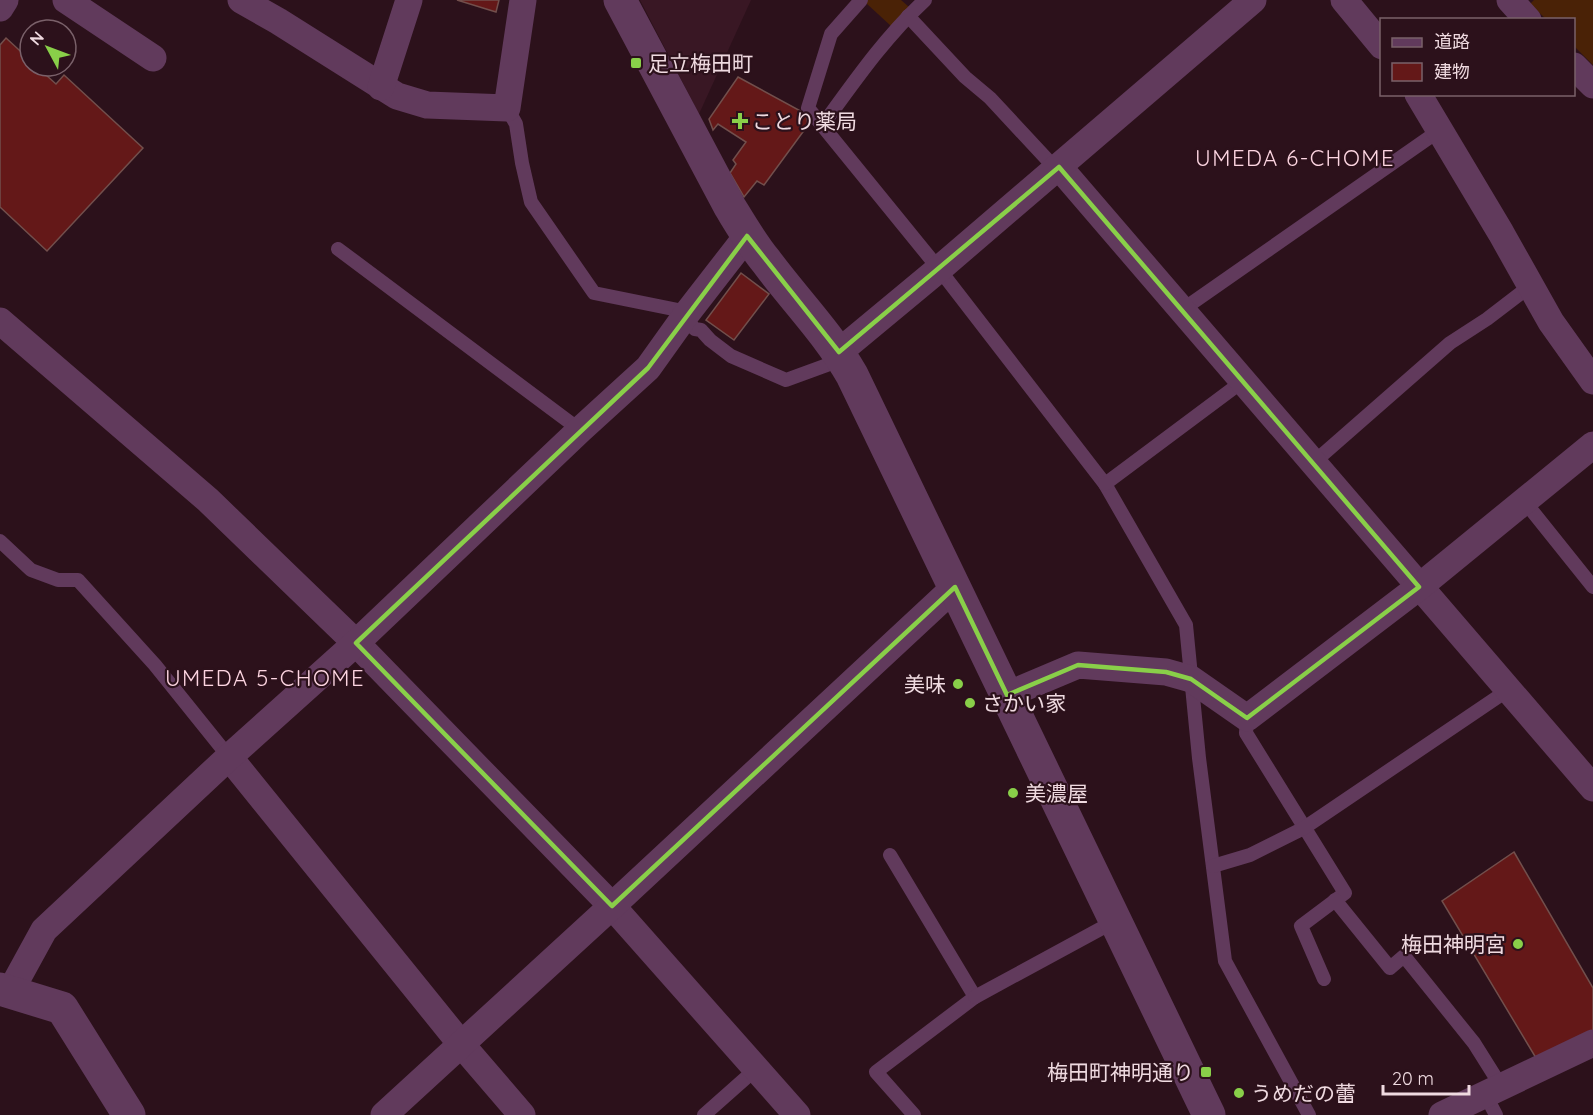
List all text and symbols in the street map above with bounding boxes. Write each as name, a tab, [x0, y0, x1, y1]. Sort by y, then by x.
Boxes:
north arrow	[18, 18, 78, 78]
legend	[1380, 18, 1575, 96]
text: N	[25, 27, 48, 49]
text: 道路	[1434, 30, 1470, 53]
place label: 足立梅田町	[648, 50, 753, 76]
marker: 足立梅田町	[629, 56, 643, 70]
text: 建物	[1434, 60, 1470, 83]
place label: ことり薬局	[752, 108, 857, 134]
marker: ことり薬局	[733, 114, 747, 128]
district label: UMEDA 6-CHOME	[1195, 144, 1395, 172]
district label: UMEDA 5-CHOME	[165, 664, 365, 692]
place label: 美味	[904, 671, 946, 697]
marker: 美味	[951, 677, 965, 691]
place label: さかい家	[982, 690, 1066, 716]
marker: さかい家	[963, 696, 977, 710]
place label: 美濃屋	[1025, 780, 1088, 806]
marker: 美濃屋	[1006, 786, 1020, 800]
place label: 梅田神明宮	[1401, 931, 1506, 957]
marker: 梅田神明宮	[1511, 937, 1525, 951]
scale bar	[1383, 1058, 1468, 1096]
place label: 梅田町神明通り	[1047, 1059, 1194, 1085]
marker: 梅田町神明通り	[1199, 1065, 1213, 1079]
text: 20 m	[1392, 1067, 1434, 1090]
place label: うめだの蕾	[1251, 1080, 1356, 1106]
marker: うめだの蕾	[1232, 1086, 1246, 1100]

